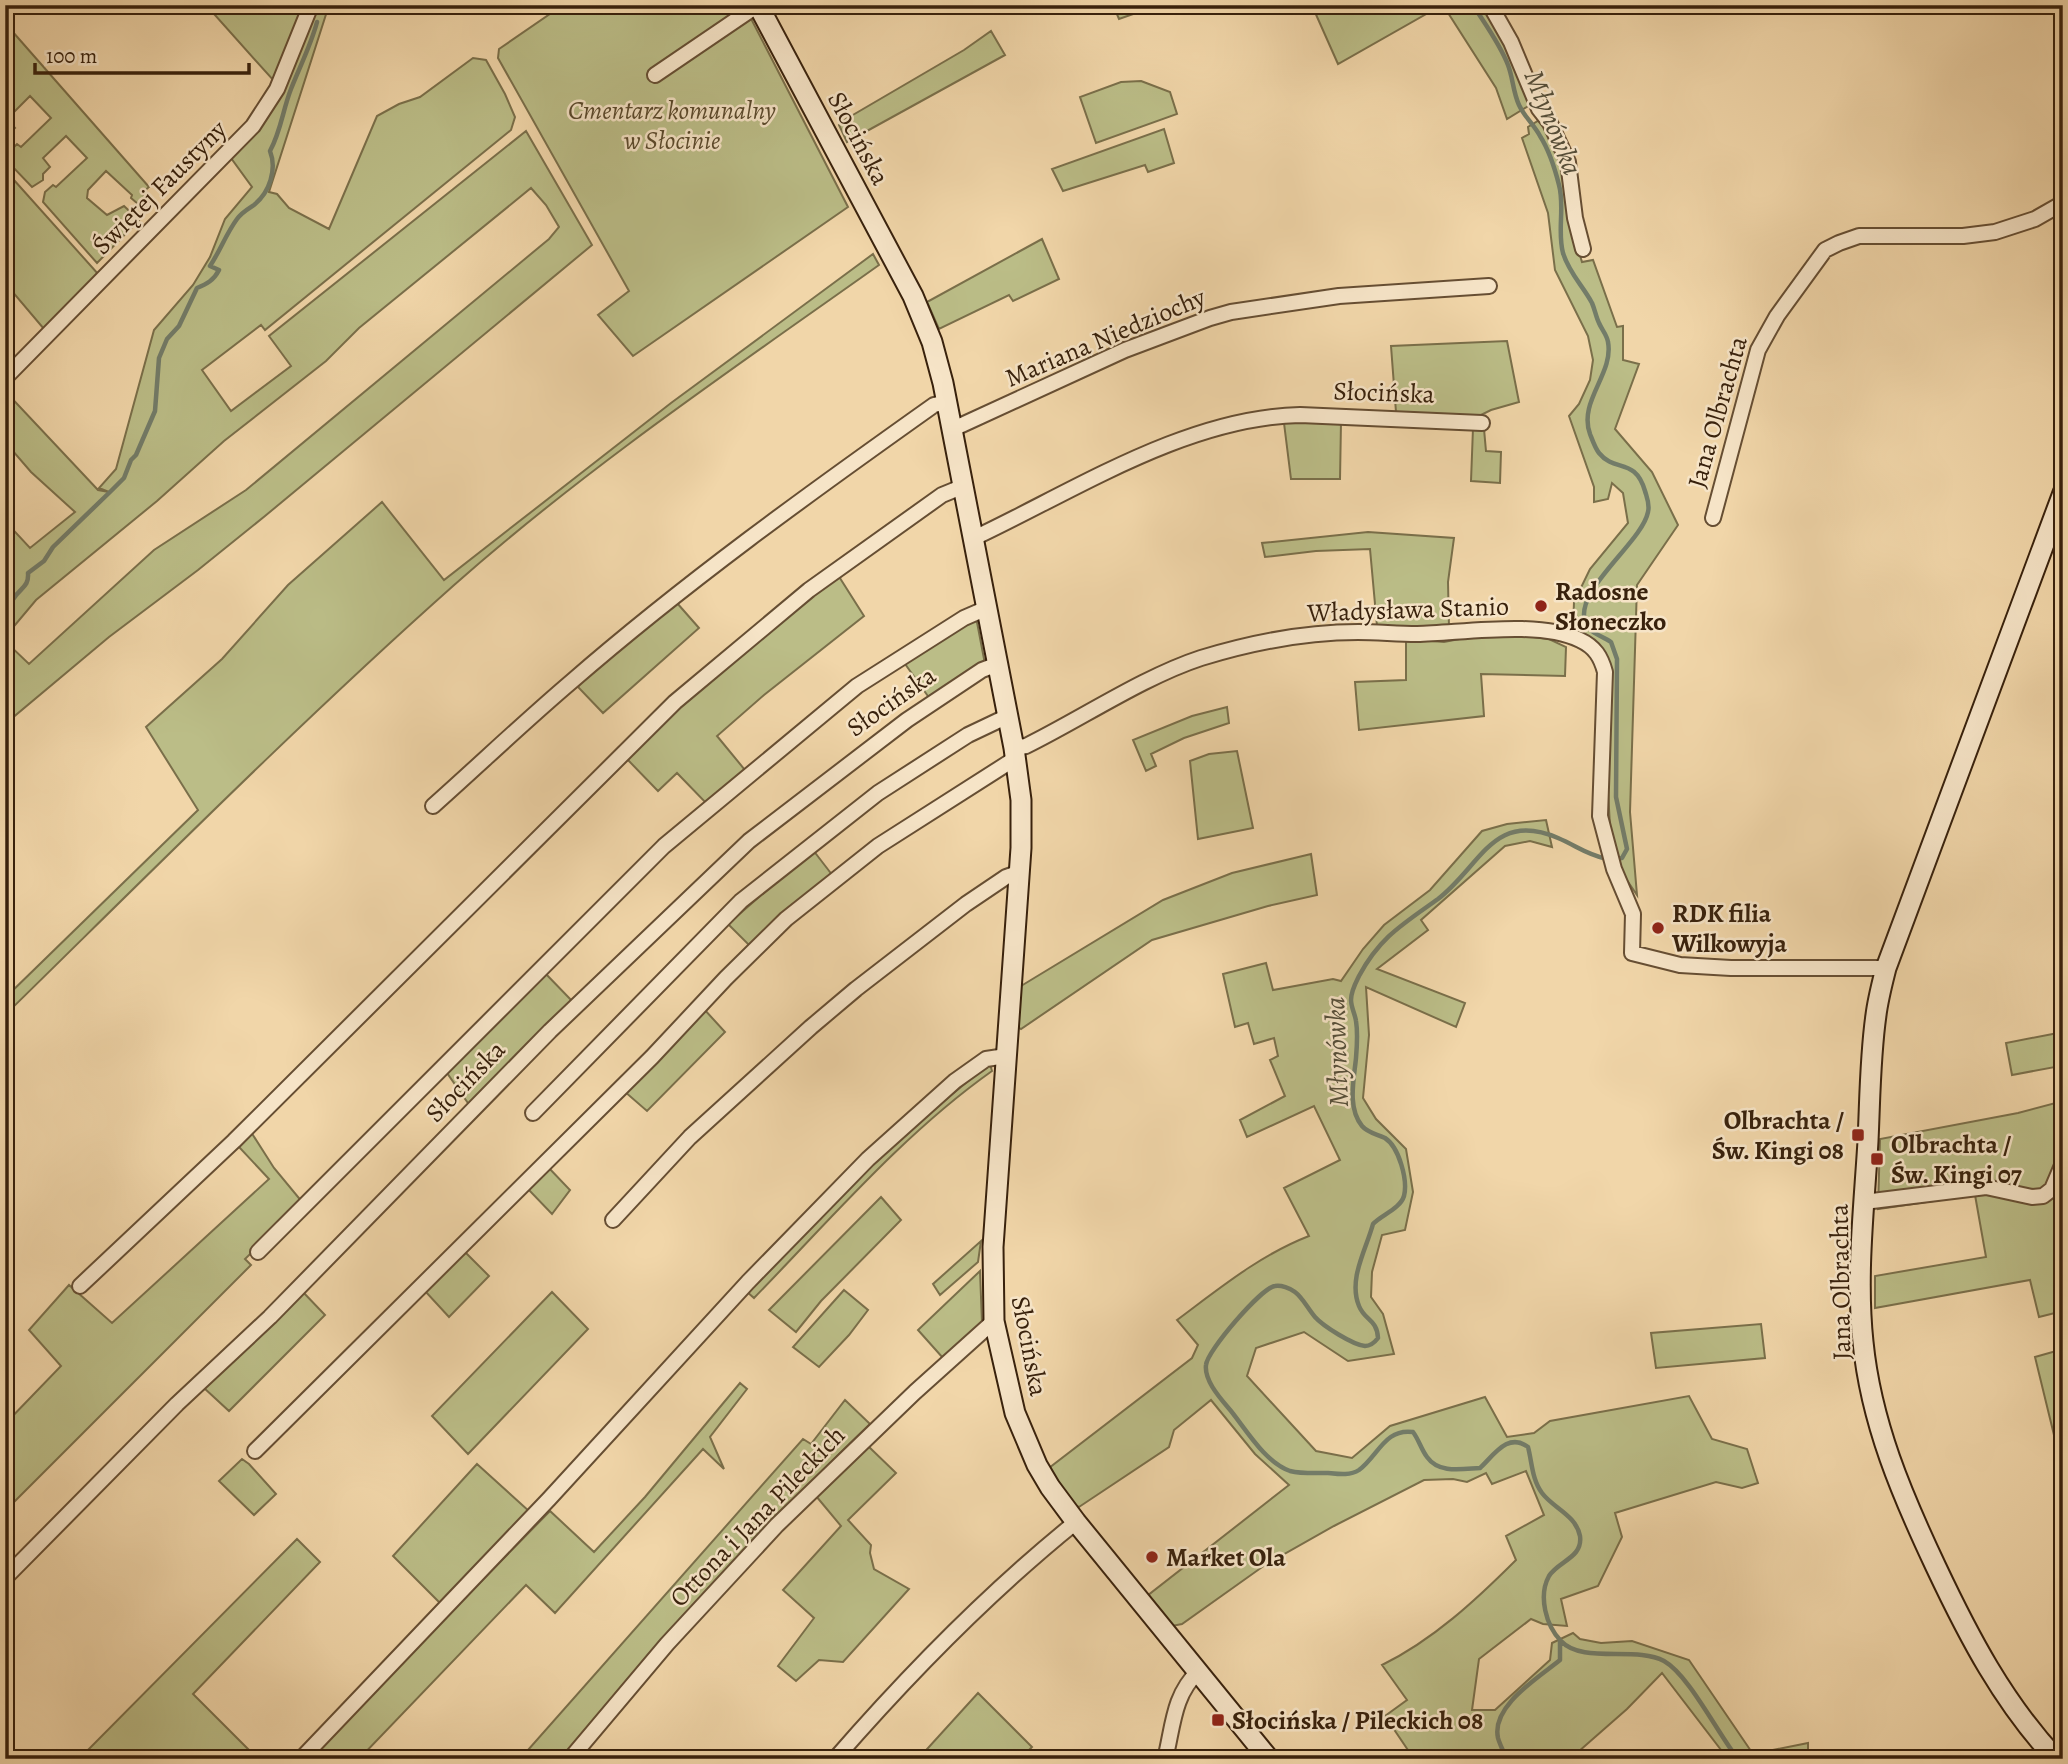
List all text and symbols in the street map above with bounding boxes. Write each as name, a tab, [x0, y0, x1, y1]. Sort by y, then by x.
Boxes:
scale bar	[35, 32, 248, 76]
text: 100 m	[46, 42, 97, 70]
water label: Młynówka	[1515, 64, 1591, 181]
street label: Słocińska	[819, 85, 898, 191]
park label: Cmentarz komunalny w Słocinie	[568, 93, 776, 158]
street label: Świętej Faustyny	[84, 112, 235, 262]
street label: Mariana Niedziochy	[1000, 279, 1211, 395]
street label: Jana Olbrachta	[1679, 332, 1756, 492]
street label: Słocińska	[1333, 373, 1435, 412]
place label: Radosne Słoneczko	[1555, 574, 1666, 639]
street label: Władysława Stanio	[1305, 588, 1510, 631]
marker: Radosne Słoneczko	[1533, 598, 1549, 614]
street label: Słocińska	[840, 658, 943, 745]
place label: RDK filia Wilkowyja	[1671, 896, 1788, 961]
marker: RDK filia Wilkowyja	[1650, 920, 1666, 936]
water label: Młynówka	[1316, 996, 1358, 1108]
street label: Słocińska	[418, 1033, 513, 1130]
place label: Olbrachta / Św. Kingi 08	[1712, 1103, 1844, 1168]
marker: Olbrachta / Św. Kingi 08	[1850, 1127, 1866, 1143]
place label: Olbrachta / Św. Kingi 07	[1891, 1127, 2023, 1192]
marker: Olbrachta / Św. Kingi 07	[1869, 1151, 1885, 1167]
street label: Jana Olbrachta	[1822, 1204, 1859, 1360]
street label: Słocińska	[1003, 1293, 1056, 1399]
street label: Ottona i Jana Pileckich	[662, 1418, 853, 1614]
place label: Market Ola	[1166, 1540, 1286, 1575]
marker: Market Ola	[1144, 1549, 1160, 1565]
place label: Słocińska / Pileckich 08	[1232, 1703, 1483, 1738]
marker: Słocińska / Pileckich 08	[1210, 1712, 1226, 1728]

